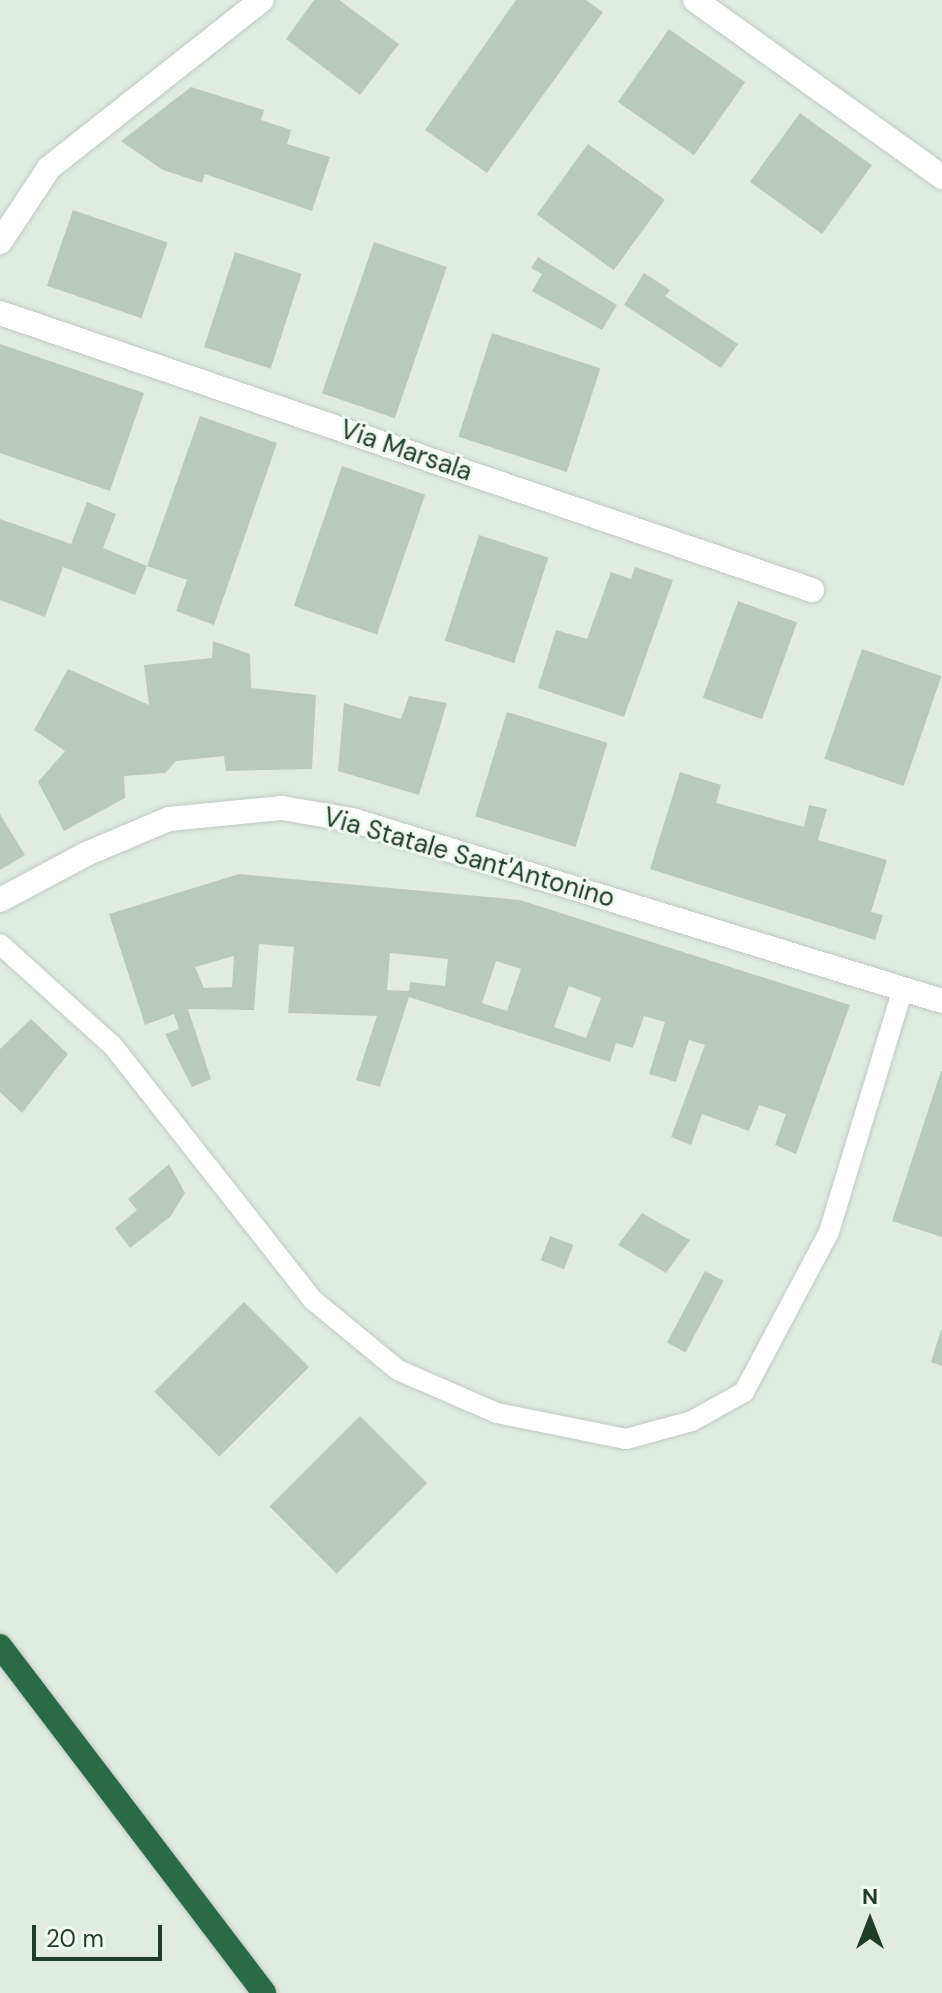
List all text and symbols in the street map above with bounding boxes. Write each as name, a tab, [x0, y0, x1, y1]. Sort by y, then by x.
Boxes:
street label: Via Marsala	[336, 414, 476, 488]
street label: Via Statale Sant'Antonino	[320, 801, 618, 915]
north arrow	[830, 1881, 910, 1961]
text: N	[862, 1882, 878, 1911]
scale bar	[36, 1909, 166, 1959]
text: 20 m	[46, 1923, 104, 1954]

